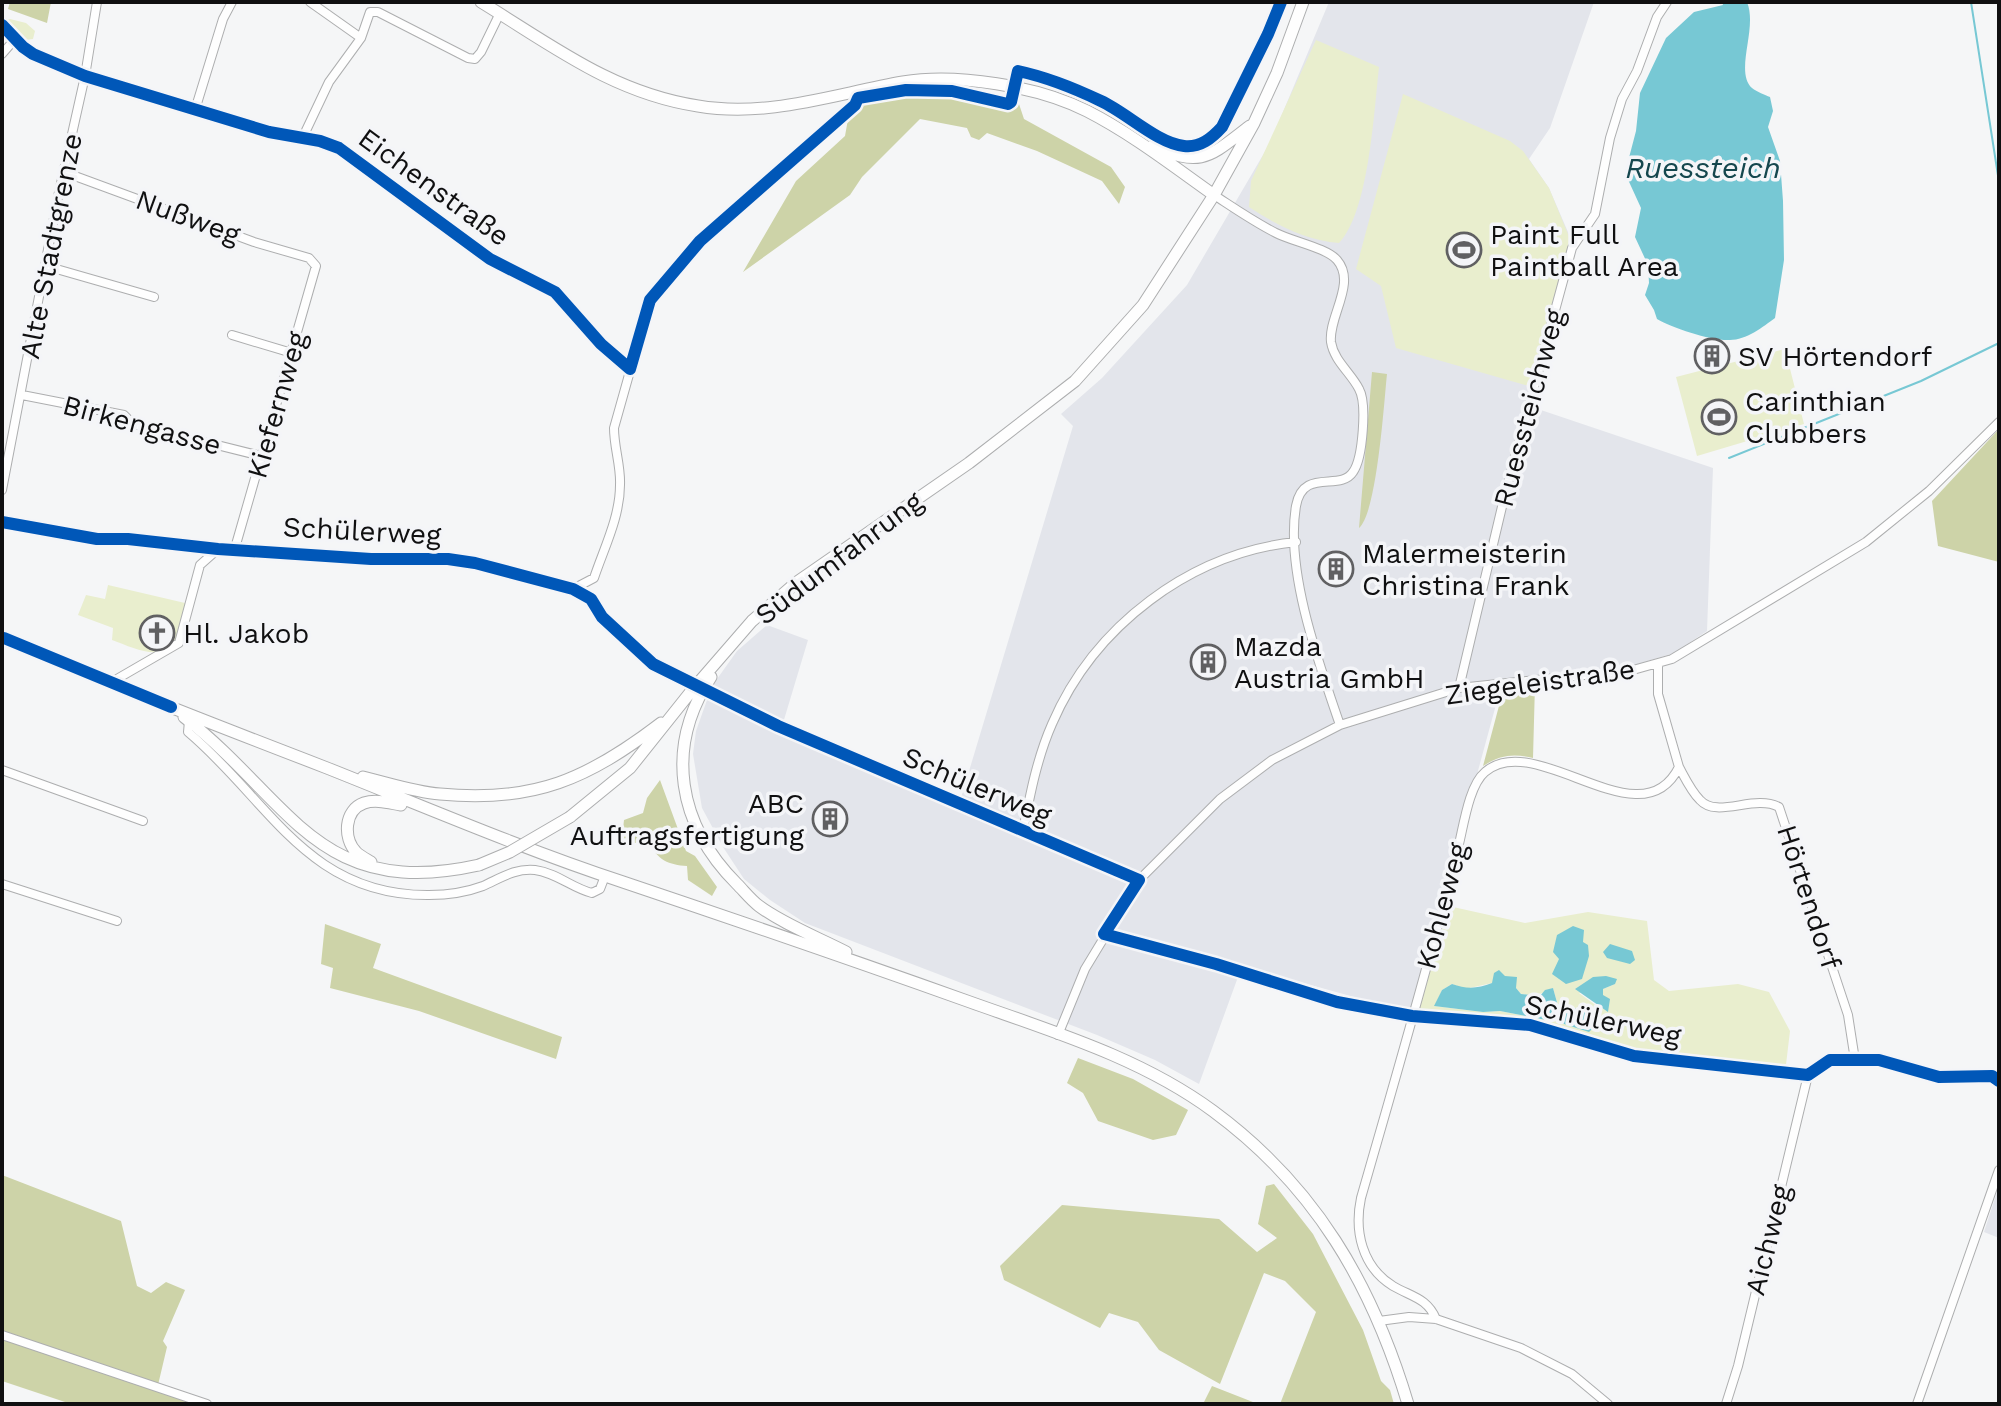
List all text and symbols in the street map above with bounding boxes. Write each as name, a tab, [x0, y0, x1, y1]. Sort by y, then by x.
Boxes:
street label: Eichenstraße	[352, 121, 516, 253]
street label: Alte Stadtgrenze	[13, 130, 89, 362]
water label: Ruessteich	[1625, 150, 1781, 185]
street label: Nußweg	[131, 183, 245, 251]
place label: Paint Full Paintball Area	[1490, 218, 1679, 283]
sports icon: Paint Full Paintball Area	[1445, 231, 1483, 269]
street label: Ruessteichweg	[1487, 305, 1571, 511]
street label: Kiefernweg	[240, 328, 314, 482]
building icon: SV Hörtendorf	[1693, 337, 1731, 375]
place label: SV Hörtendorf	[1738, 340, 1932, 373]
place label: Carinthian Clubbers	[1745, 385, 1886, 450]
street label: Birkengasse	[59, 388, 225, 462]
sports icon: Carinthian Clubbers	[1700, 398, 1738, 436]
street label: Südumfahrung	[749, 484, 929, 632]
street label: Schülerweg	[282, 510, 442, 552]
place label: Malermeisterin Christina Frank	[1362, 537, 1570, 602]
building icon: Malermeisterin Christina Frank	[1317, 550, 1355, 588]
church icon: Hl. Jakob	[138, 614, 176, 652]
place label: Hl. Jakob	[183, 617, 309, 650]
place label: Mazda Austria GmbH	[1234, 630, 1424, 695]
building icon: Mazda Austria GmbH	[1189, 643, 1227, 681]
street label: Ziegeleistraße	[1443, 652, 1637, 712]
street label: Schülerweg	[898, 740, 1056, 832]
place label: ABC Auftragsfertigung	[570, 787, 804, 852]
building icon: ABC Auftragsfertigung	[811, 800, 849, 838]
street label: Hörtendorf	[1770, 821, 1848, 973]
street label: Kohleweg	[1409, 839, 1475, 973]
street label: Schülerweg	[1522, 987, 1684, 1053]
street label: Aichweg	[1738, 1181, 1798, 1299]

